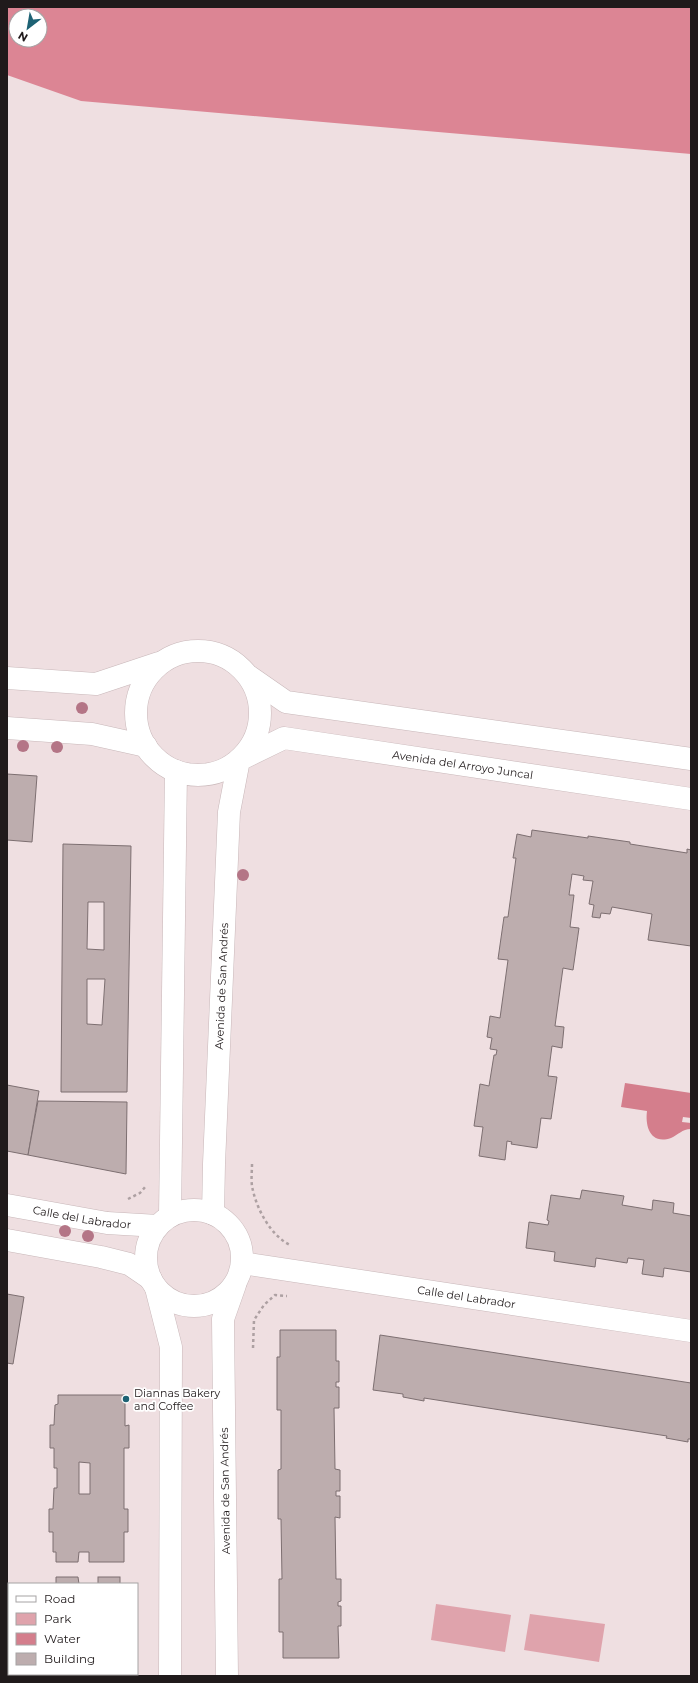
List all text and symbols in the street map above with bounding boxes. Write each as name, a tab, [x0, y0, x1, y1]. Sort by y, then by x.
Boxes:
north arrow	[8, 8, 48, 48]
text: N	[15, 28, 30, 45]
street label: Avenida del Arroyo Juncal	[391, 747, 534, 782]
street label: Avenida de San Andrés	[212, 922, 231, 1050]
street label: Calle del Labrador	[32, 1203, 131, 1231]
street label: Calle del Labrador	[416, 1283, 517, 1311]
place label: Diannas Bakery and Coffee	[134, 1386, 220, 1413]
marker: Diannas Bakery and Coffee	[121, 1394, 131, 1404]
street label: Avenida de San Andrés	[217, 1427, 233, 1555]
legend	[8, 1583, 138, 1675]
text: Road	[44, 1591, 75, 1606]
text: Park	[44, 1611, 72, 1626]
text: Water	[44, 1631, 81, 1646]
text: Building	[44, 1651, 95, 1666]

